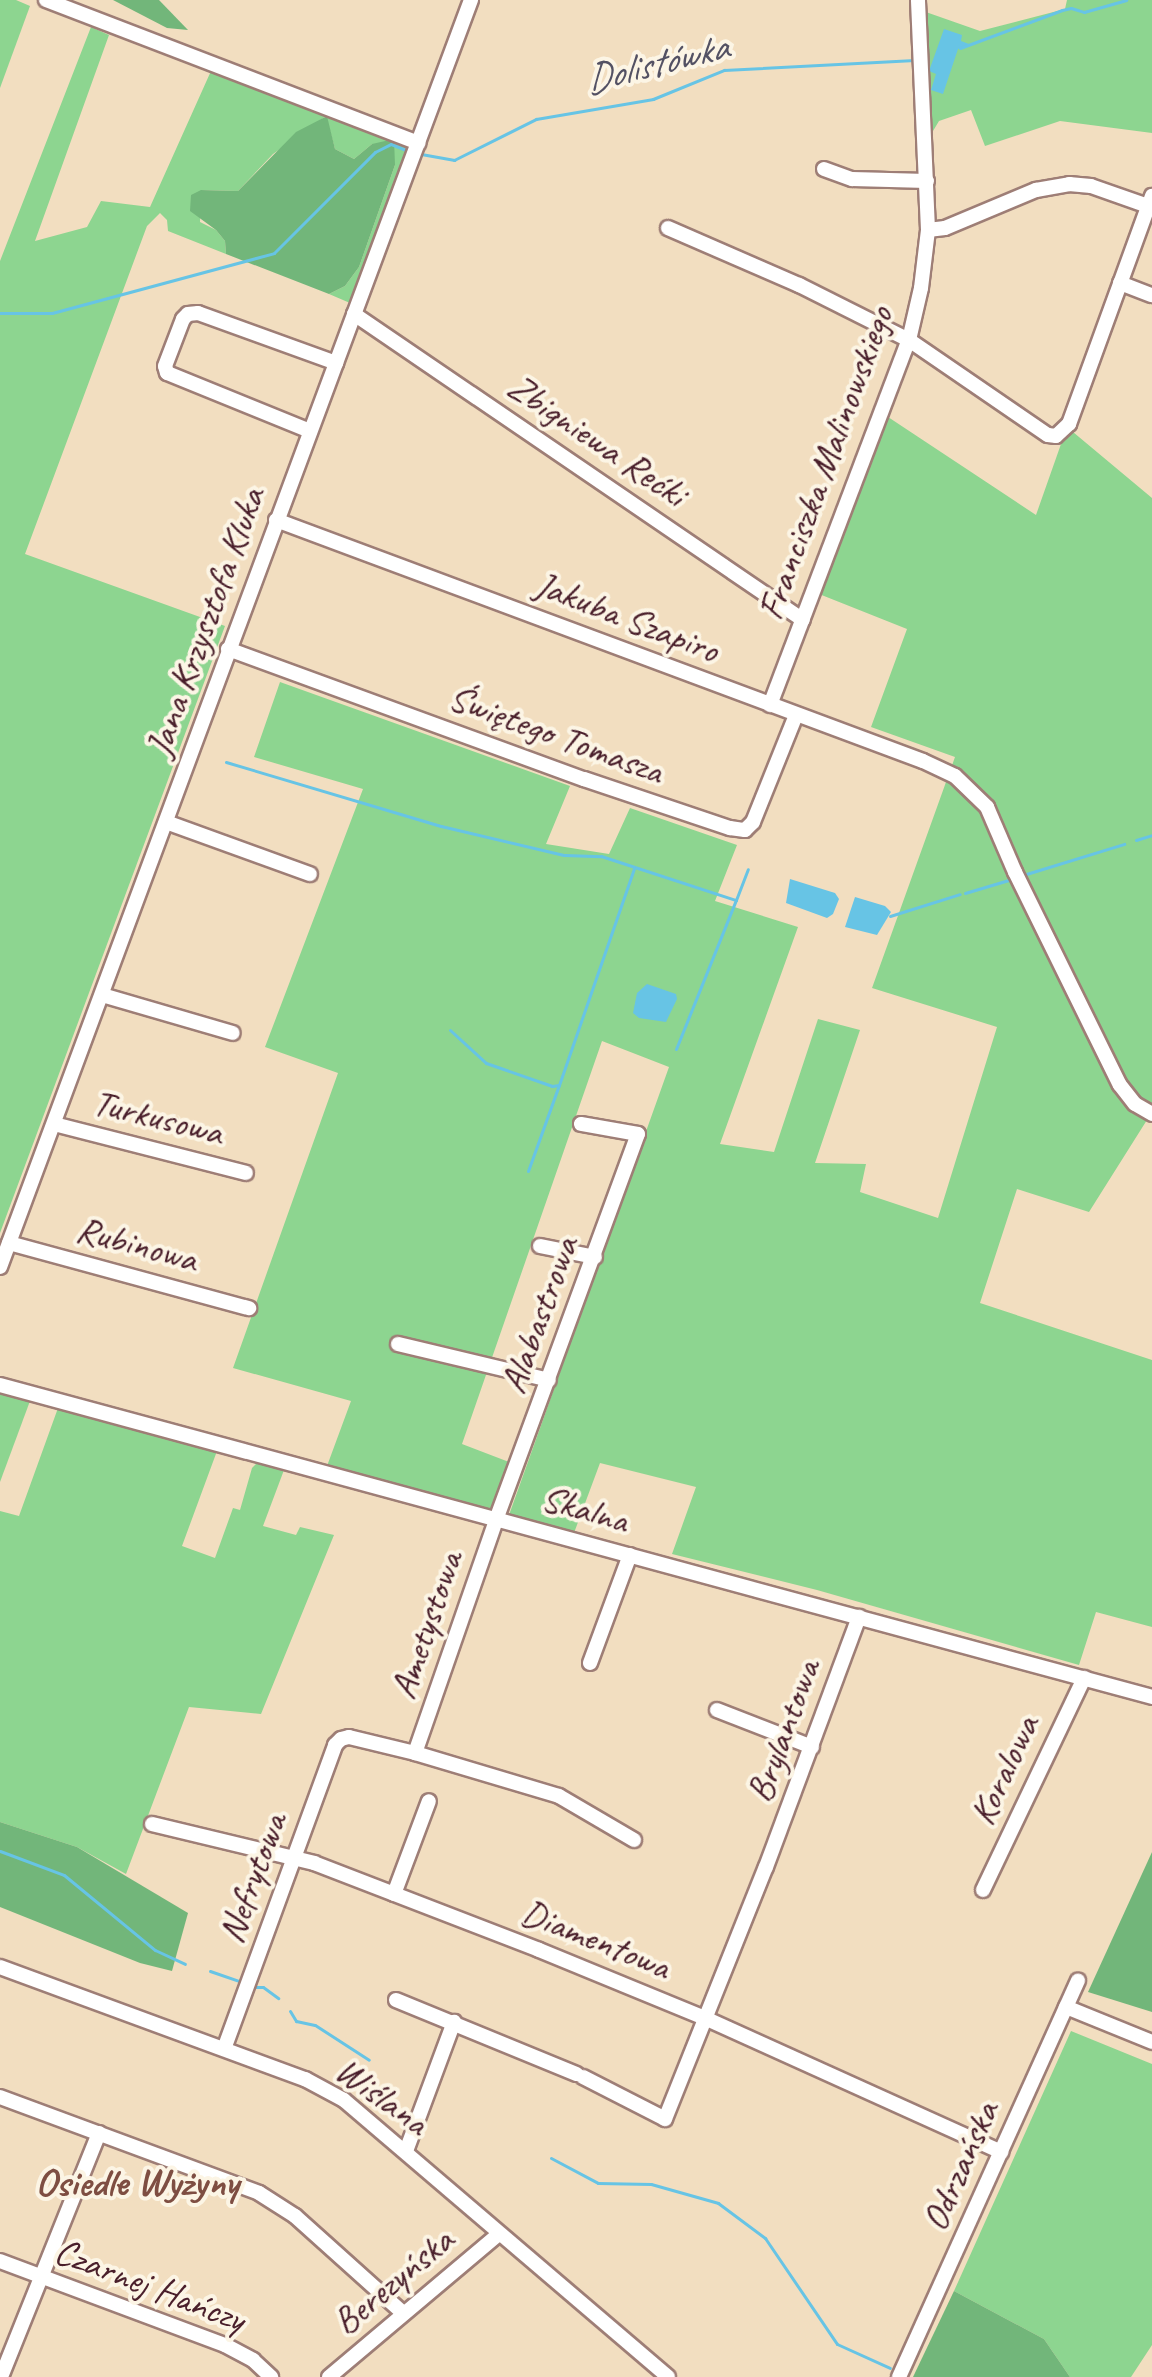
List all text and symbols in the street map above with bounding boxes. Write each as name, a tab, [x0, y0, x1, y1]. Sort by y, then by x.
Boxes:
water label: Dolistówka	[580, 22, 732, 104]
street label: Franciszka Malinowskiego	[747, 300, 903, 626]
street label: Zbigniewa Rećki	[499, 364, 695, 516]
street label: Jana Krzysztofa Kluka	[135, 482, 275, 762]
street label: Jakuba Szapiro	[529, 561, 725, 673]
street label: Świętego Tomasza	[443, 674, 669, 794]
street label: Turkusowa	[88, 1079, 228, 1155]
street label: Rubinowa	[72, 1206, 202, 1282]
street label: Alabastrowa	[490, 1231, 588, 1399]
street label: Skalna	[536, 1475, 634, 1543]
street label: Ametystowa	[380, 1546, 472, 1704]
street label: Brylantowa	[736, 1654, 830, 1808]
street label: Koralowa	[959, 1708, 1049, 1832]
street label: Nefrytowa	[208, 1807, 296, 1949]
street label: Diamentowa	[515, 1889, 677, 1989]
street label: Wiślana	[327, 2047, 437, 2145]
street label: Odrzańska	[911, 2094, 1009, 2238]
district label: Osiedle Wyżyny	[35, 2158, 239, 2206]
street label: Berezyńska	[323, 2217, 463, 2345]
street label: Czarnej Hańczy	[48, 2228, 252, 2342]

